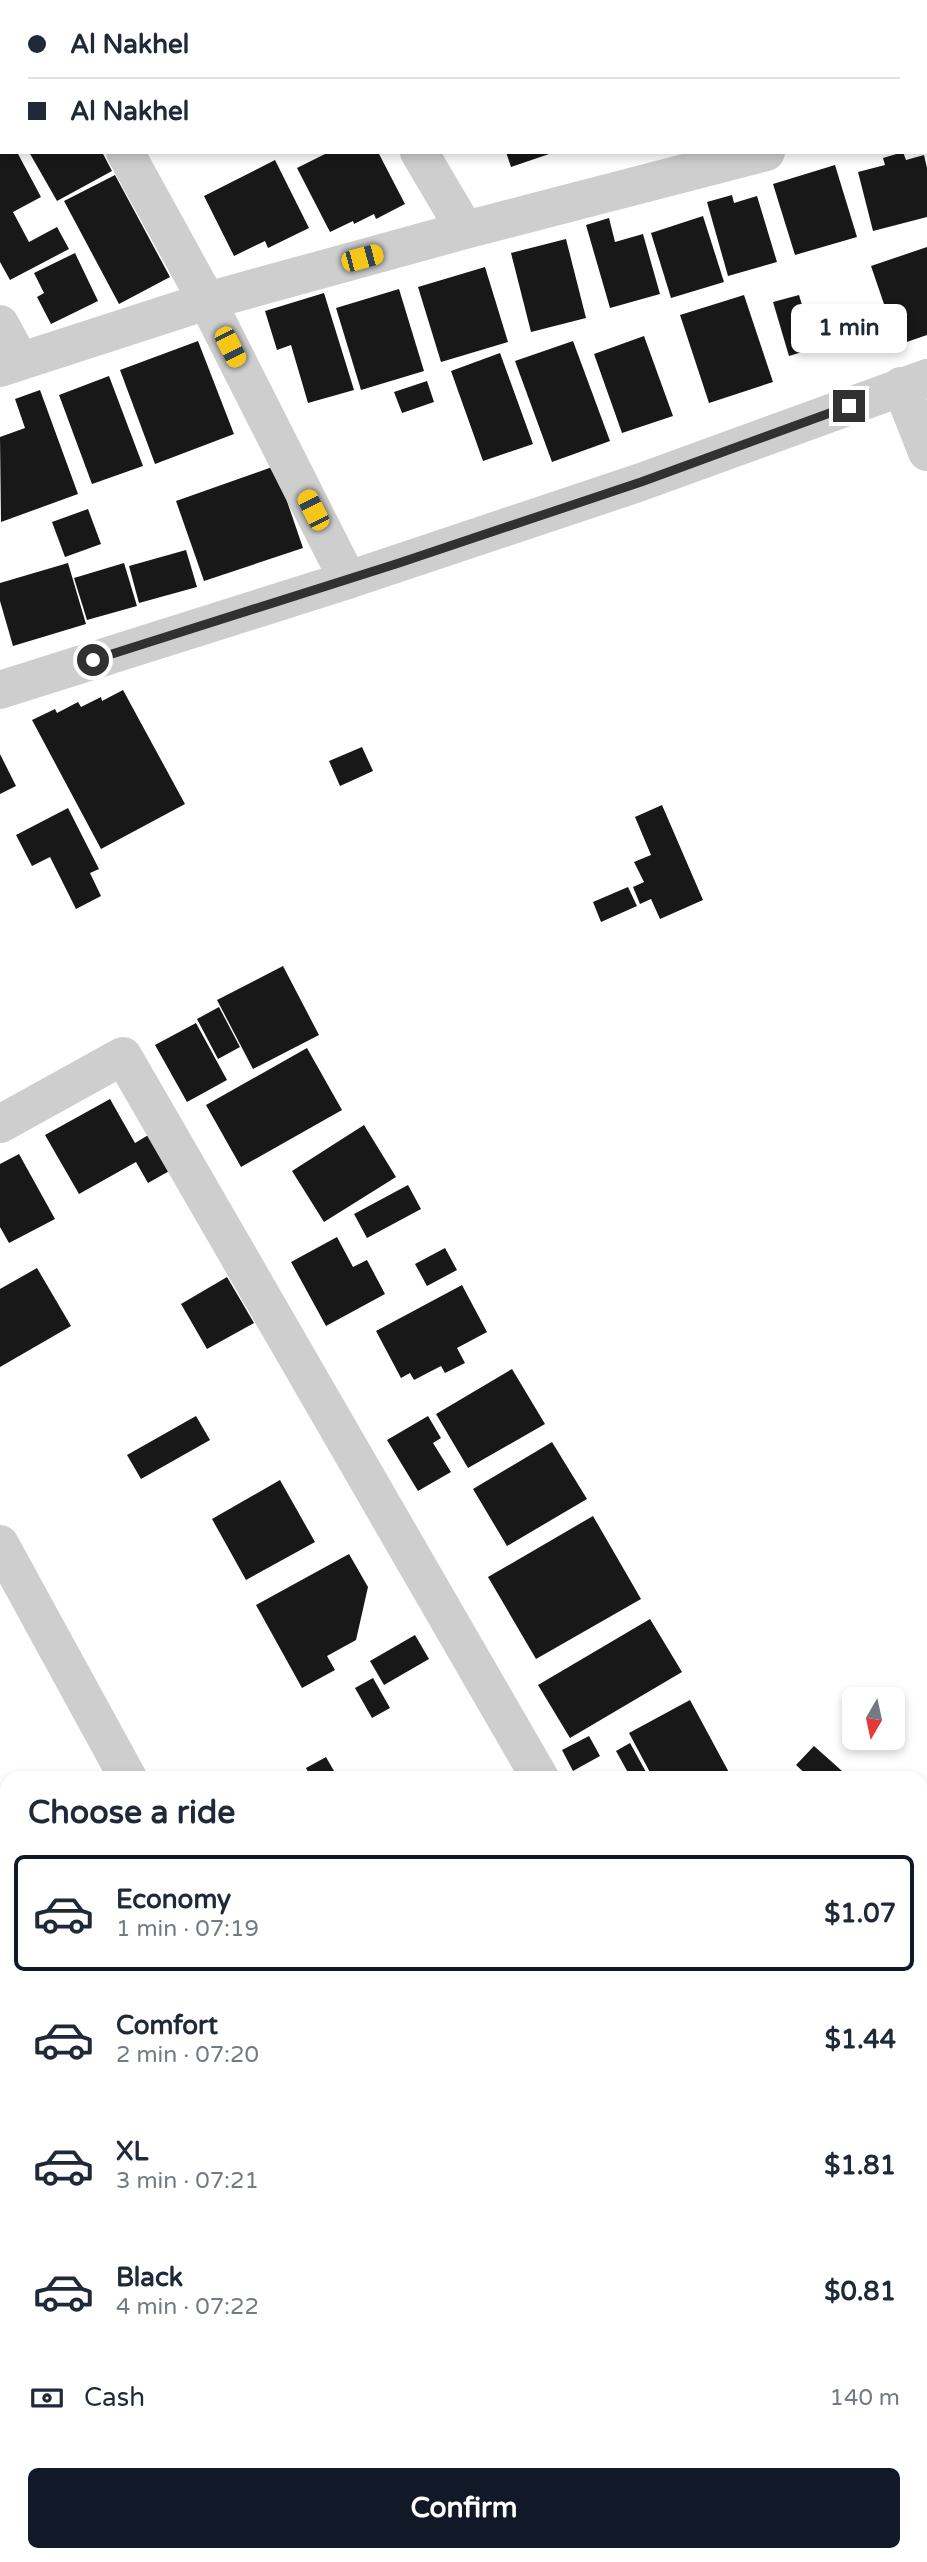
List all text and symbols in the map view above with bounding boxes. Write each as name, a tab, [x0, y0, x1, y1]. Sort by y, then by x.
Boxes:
text: Al Nakhel	[70, 29, 189, 60]
text: Al Nakhel	[70, 96, 189, 127]
car	[339, 242, 386, 274]
callout: 1 min	[791, 304, 907, 354]
text: 1 min	[818, 314, 880, 342]
car	[212, 324, 249, 370]
route end	[833, 390, 865, 422]
car	[295, 487, 332, 533]
route start	[77, 644, 109, 676]
north arrow	[842, 1687, 905, 1750]
map controls	[842, 1687, 905, 1750]
text: Choose a ride	[28, 1794, 235, 1832]
icon: car	[32, 1882, 95, 1945]
text: Economy	[116, 1884, 231, 1915]
text: $1.07	[824, 1898, 896, 1929]
text: 1 min · 07:19	[116, 1915, 259, 1943]
icon: car	[32, 2008, 95, 2071]
text: Comfort	[116, 2010, 218, 2041]
text: $1.44	[825, 2024, 896, 2055]
text: 2 min · 07:20	[116, 2041, 259, 2069]
icon: car	[32, 2134, 95, 2197]
text: XL	[116, 2136, 148, 2167]
text: $1.81	[824, 2150, 896, 2181]
text: 3 min · 07:21	[116, 2167, 259, 2195]
icon: car	[32, 2260, 95, 2323]
text: Black	[116, 2262, 183, 2293]
text: $0.81	[824, 2276, 896, 2307]
text: 4 min · 07:22	[116, 2293, 259, 2321]
icon: cash	[28, 2379, 66, 2417]
text: Cash	[84, 2382, 145, 2413]
text: 140 m	[830, 2384, 900, 2412]
button: Confirm	[28, 2468, 900, 2548]

